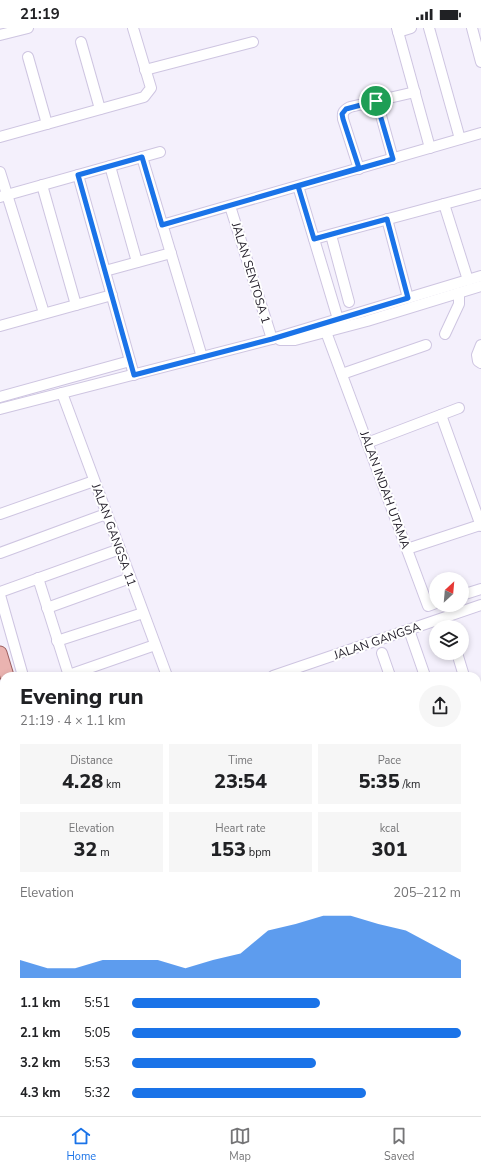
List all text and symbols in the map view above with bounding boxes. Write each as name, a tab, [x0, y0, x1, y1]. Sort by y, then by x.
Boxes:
text: 21:19	[20, 4, 60, 24]
pin	[359, 84, 393, 118]
icon: arrive	[365, 90, 387, 112]
street label: JALAN SENTOSA 1	[228, 219, 274, 326]
street label: JALAN INDAH UTAMA	[356, 428, 414, 551]
street label: JALAN GANGSA 11	[88, 480, 140, 589]
north arrow	[429, 572, 469, 612]
map controls	[429, 572, 469, 660]
street label: JALAN GANGSA	[331, 619, 423, 664]
button: layers	[429, 620, 469, 660]
text: Evening run	[20, 682, 144, 712]
button: share	[419, 685, 461, 727]
text: 21:19 · 4 × 1.1 km	[20, 712, 126, 730]
text: Distance	[70, 753, 113, 768]
text: Time	[228, 753, 253, 768]
text: Pace	[378, 753, 401, 768]
text: 4.28	[62, 768, 103, 795]
text: 23:54	[214, 768, 267, 795]
text: 5:35	[358, 768, 400, 795]
text: km	[103, 777, 121, 792]
text: /km	[400, 777, 421, 792]
text: Elevation	[69, 821, 114, 836]
text: Heart rate	[215, 821, 266, 836]
text: kcal	[380, 821, 399, 836]
text: 32	[73, 836, 97, 863]
text: 153	[210, 836, 246, 863]
text: 301	[372, 836, 408, 863]
text: m	[97, 845, 110, 860]
text: bpm	[246, 845, 271, 860]
text: Elevation	[20, 884, 74, 902]
text: 205–212 m	[393, 884, 461, 902]
text: 1.1 km	[20, 994, 61, 1012]
text: 5:51	[84, 994, 110, 1012]
text: 2.1 km	[20, 1024, 61, 1042]
text: 5:05	[84, 1024, 110, 1042]
text: 3.2 km	[20, 1054, 61, 1072]
text: 5:53	[84, 1054, 110, 1072]
text: 4.3 km	[20, 1084, 61, 1102]
text: 5:32	[84, 1084, 110, 1102]
tab: Home	[66, 1125, 96, 1164]
tab: Map	[229, 1125, 251, 1164]
tab: Saved	[384, 1125, 415, 1164]

